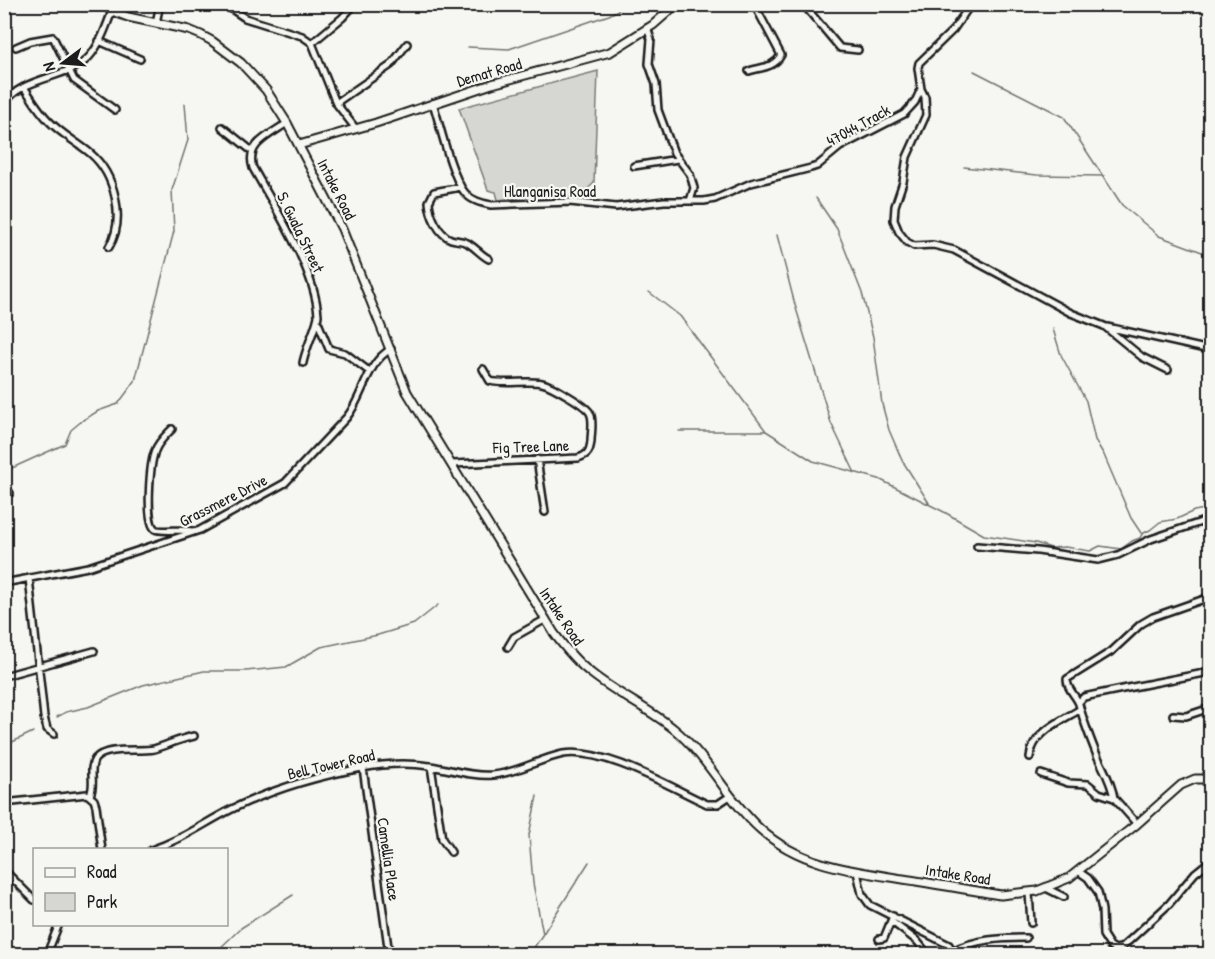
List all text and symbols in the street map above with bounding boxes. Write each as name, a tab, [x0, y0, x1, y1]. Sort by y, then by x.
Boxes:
north arrow	[33, 33, 93, 93]
street label: Demat Road	[454, 52, 524, 92]
text: N	[37, 60, 60, 74]
street label: 47044 Track	[822, 98, 894, 151]
street label: Intake Road	[312, 155, 362, 223]
street label: Hlanganisa Road	[504, 180, 596, 202]
street label: S. Gwala Street	[272, 188, 330, 276]
street label: Fig Tree Lane	[491, 434, 570, 458]
street label: Grassmere Drive	[175, 468, 271, 532]
street label: Intake Road	[535, 583, 589, 649]
street label: Bell Tower Road	[285, 743, 377, 785]
street label: Camellia Place	[372, 816, 406, 903]
legend	[33, 848, 228, 926]
street label: Intake Road	[924, 858, 992, 890]
text: Road	[87, 859, 117, 884]
text: Park	[87, 889, 118, 914]

